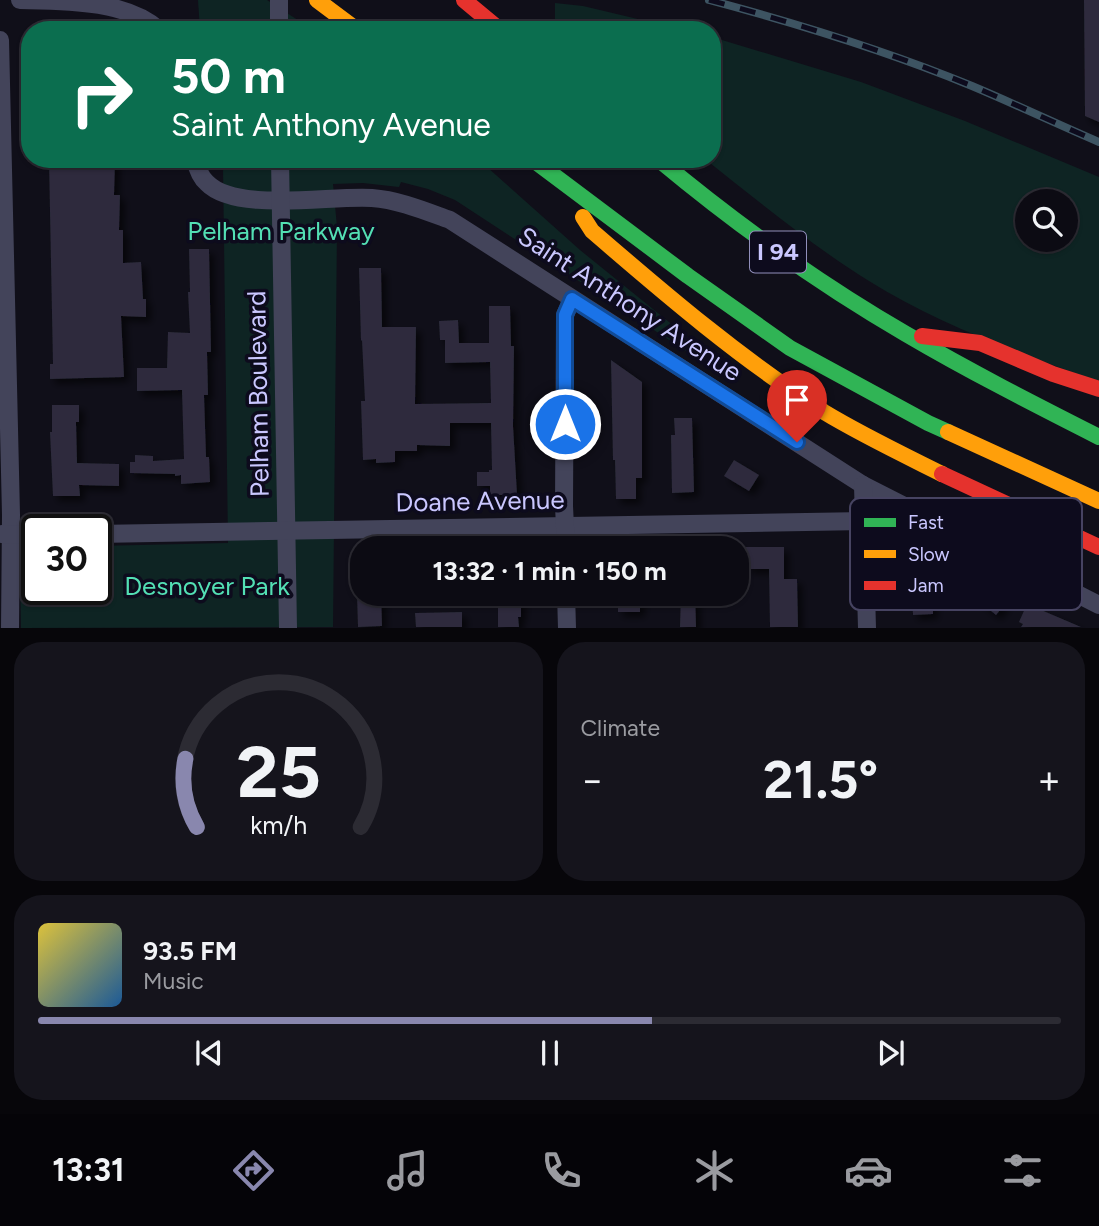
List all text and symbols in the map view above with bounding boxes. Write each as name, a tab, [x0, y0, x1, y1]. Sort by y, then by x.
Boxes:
text: 50 m	[171, 46, 286, 105]
icon: right	[56, 49, 147, 140]
text: Saint Anthony Avenue	[171, 106, 491, 144]
map controls	[1015, 189, 1078, 252]
button: search	[1015, 189, 1078, 252]
park label: Pelham Parkway	[187, 215, 375, 247]
street label: Saint Anthony Avenue	[512, 220, 748, 388]
road number: I 94	[750, 232, 806, 272]
street label: Pelham Boulevard	[240, 290, 276, 498]
pin	[767, 370, 827, 442]
icon: arrive	[778, 381, 816, 419]
position arrow	[528, 387, 602, 461]
street label: Doane Avenue	[395, 484, 565, 518]
legend	[850, 498, 1082, 610]
text: Fast	[908, 511, 944, 534]
speed limit sign: 30	[21, 514, 112, 605]
text: Slow	[908, 543, 950, 566]
text: 13:32 · 1 min · 150 m	[432, 555, 667, 587]
park label: Desnoyer Park	[124, 570, 290, 602]
text: Jam	[908, 574, 944, 597]
text: Climate	[581, 714, 660, 742]
text: 25	[236, 729, 320, 816]
text: 21.5°	[763, 749, 878, 811]
text: −	[581, 757, 604, 803]
text: +	[1037, 757, 1061, 803]
text: km/h	[250, 810, 307, 840]
text: 93.5 FM	[143, 935, 237, 967]
text: Music	[143, 967, 204, 995]
icon: previous	[190, 1034, 228, 1072]
icon: pause	[531, 1034, 569, 1072]
icon: next	[872, 1034, 910, 1072]
icon: directions	[229, 1146, 278, 1195]
icon: music	[383, 1146, 432, 1195]
icon: phone	[537, 1146, 586, 1195]
icon: climate	[690, 1146, 739, 1195]
icon: car	[844, 1146, 893, 1195]
icon: filters	[998, 1146, 1047, 1195]
text: 13:31	[52, 1151, 125, 1189]

